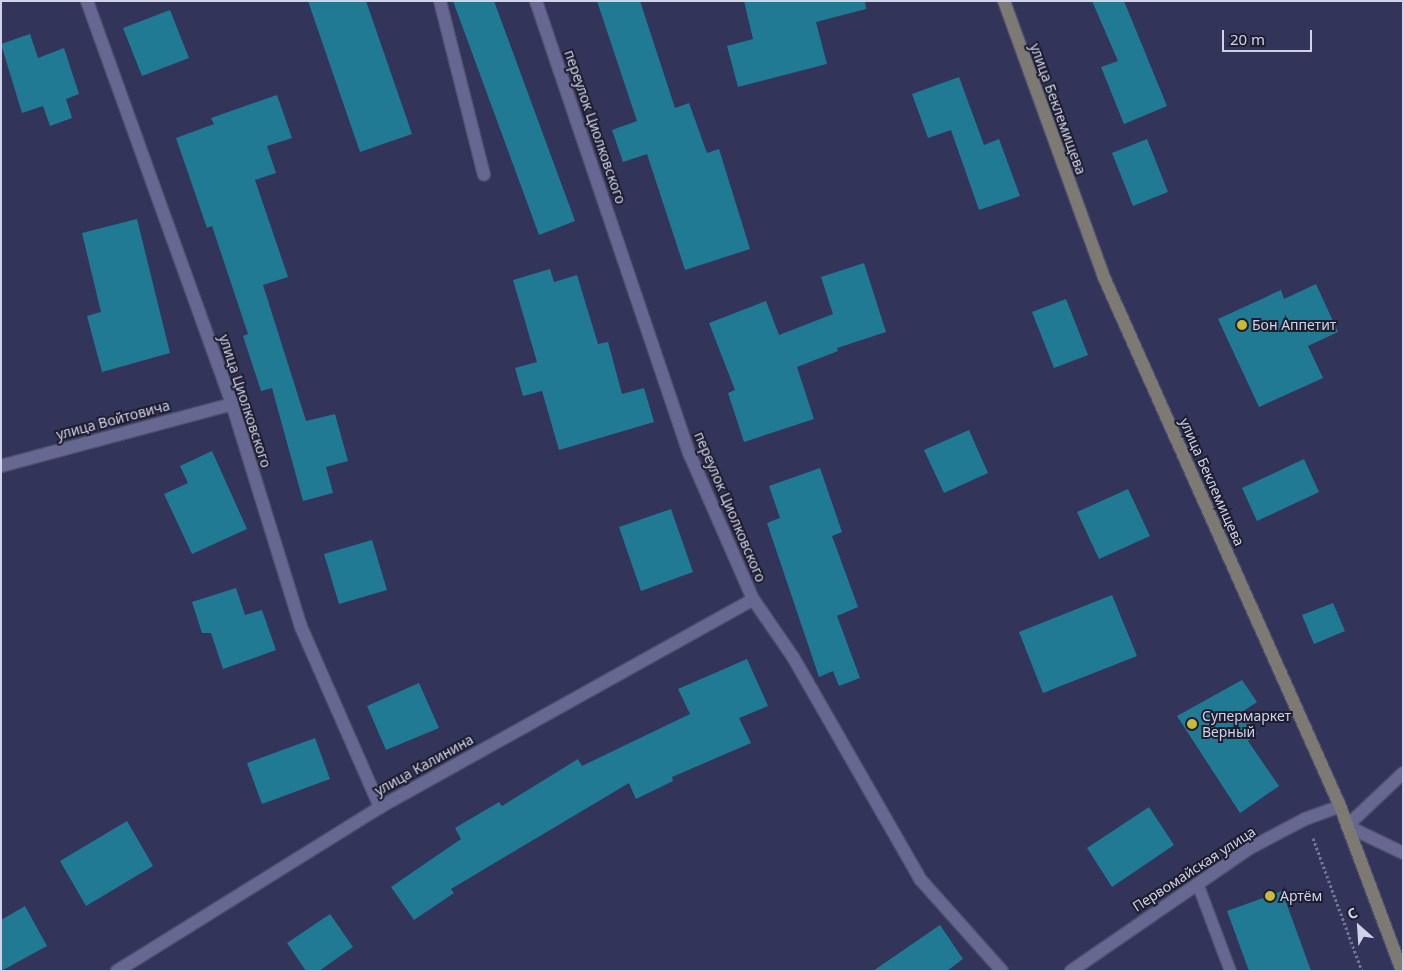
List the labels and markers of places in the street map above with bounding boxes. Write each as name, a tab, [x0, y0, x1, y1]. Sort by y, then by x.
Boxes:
place label: Бон Аппетит	[1252, 317, 1336, 333]
marker: Бон Аппетит	[1236, 319, 1248, 331]
place label: Супермаркет Верный	[1202, 708, 1291, 740]
marker: Супермаркет Верный	[1186, 718, 1198, 730]
place label: Артём	[1280, 888, 1322, 904]
marker: Артём	[1264, 890, 1276, 902]

